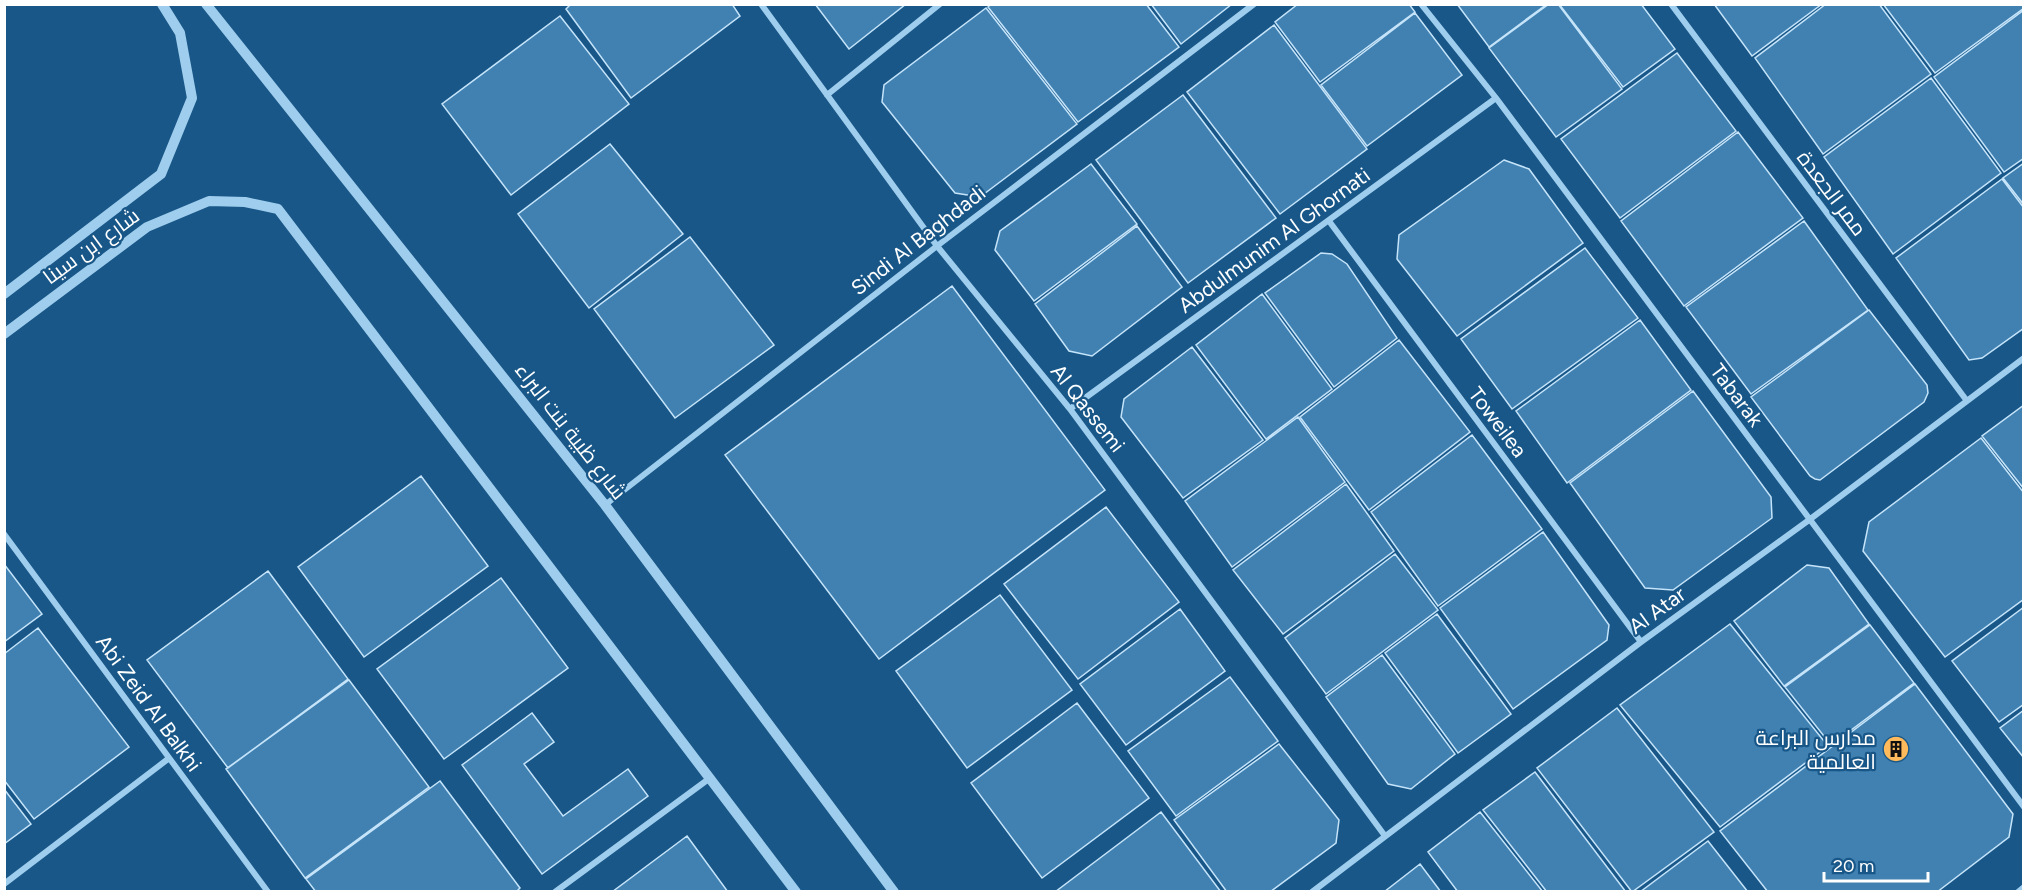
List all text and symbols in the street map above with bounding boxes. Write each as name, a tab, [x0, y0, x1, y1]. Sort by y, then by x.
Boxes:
street label: ممر الجعدة	[1792, 146, 1872, 240]
street label: Abdulmunim Al Ghornati	[1173, 162, 1375, 318]
street label: Sindi Al Baghdadi	[846, 180, 990, 300]
street label: شارع ابن سينا	[38, 203, 145, 291]
street label: شارع ظبية بنت البراء	[508, 358, 632, 505]
street label: Al Qassemi	[1046, 359, 1130, 457]
street label: Tabarak	[1705, 359, 1769, 432]
street label: Toweilea	[1463, 382, 1533, 462]
street label: Al Atar	[1624, 581, 1690, 639]
street label: Abi Zeid Al Balkhi	[91, 630, 207, 776]
place label: مدارس البراعة العالمية	[1755, 725, 1876, 774]
building icon: مدارس البراعة العالمية	[1881, 734, 1911, 764]
scale bar	[1824, 845, 1928, 883]
text: 20 m	[1833, 855, 1874, 877]

